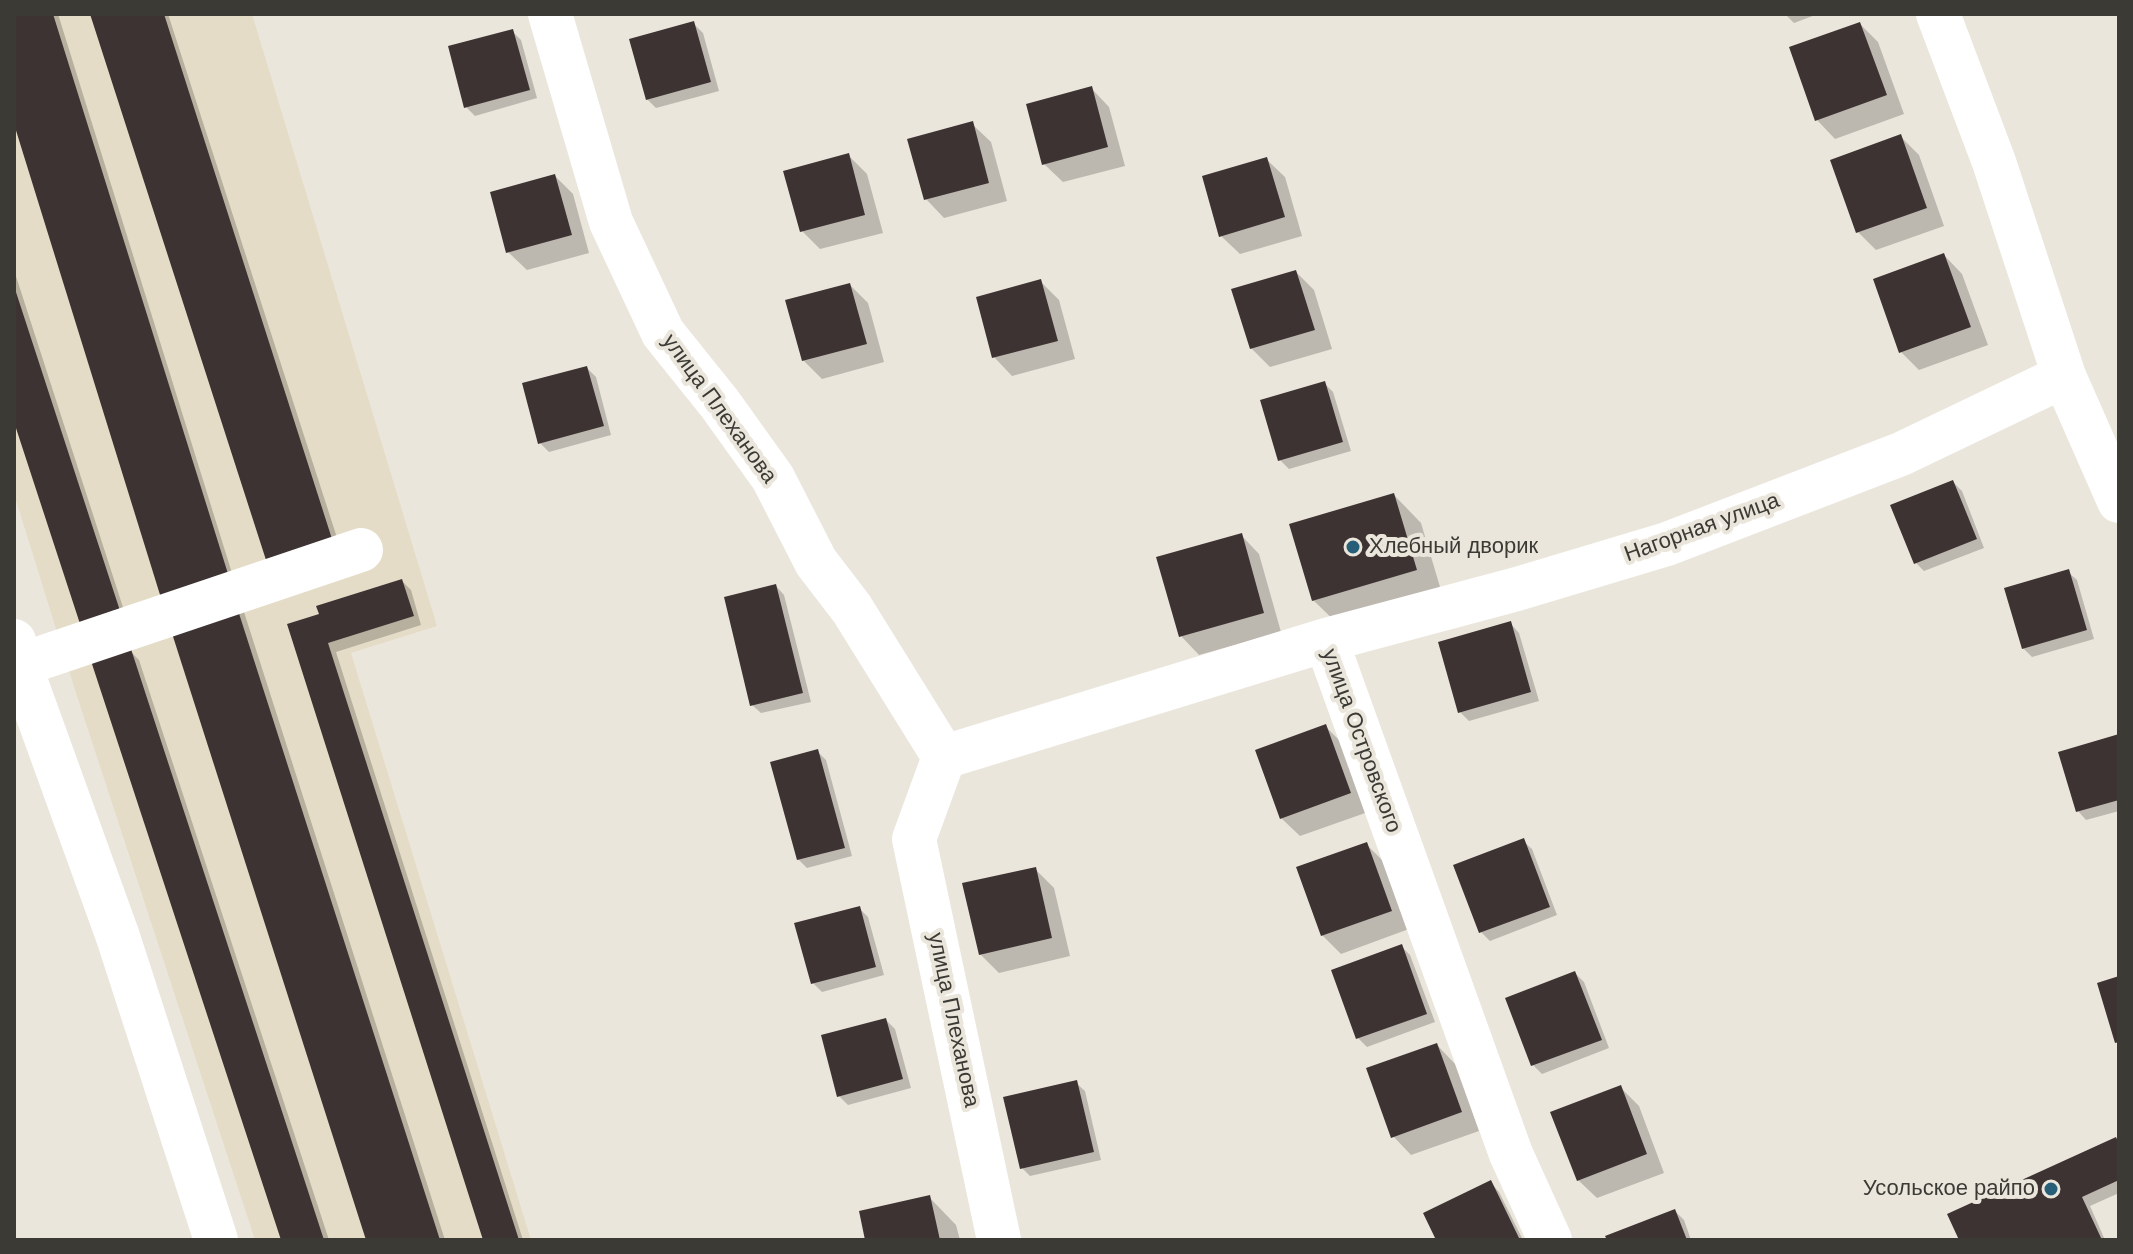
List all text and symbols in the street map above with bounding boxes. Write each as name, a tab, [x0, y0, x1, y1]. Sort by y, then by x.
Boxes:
street label: улица Плеханова	[656, 329, 782, 489]
street label: Нагорная улица	[1621, 488, 1783, 568]
place label: Хлебный дворик	[1369, 534, 1538, 560]
marker: Хлебный дворик	[1344, 538, 1362, 556]
street label: улица Островского	[1315, 646, 1407, 836]
street label: улица Плеханова	[922, 930, 984, 1110]
place label: Усольское райпо	[1863, 1176, 2035, 1202]
marker: Усольское райпо	[2042, 1180, 2060, 1198]

